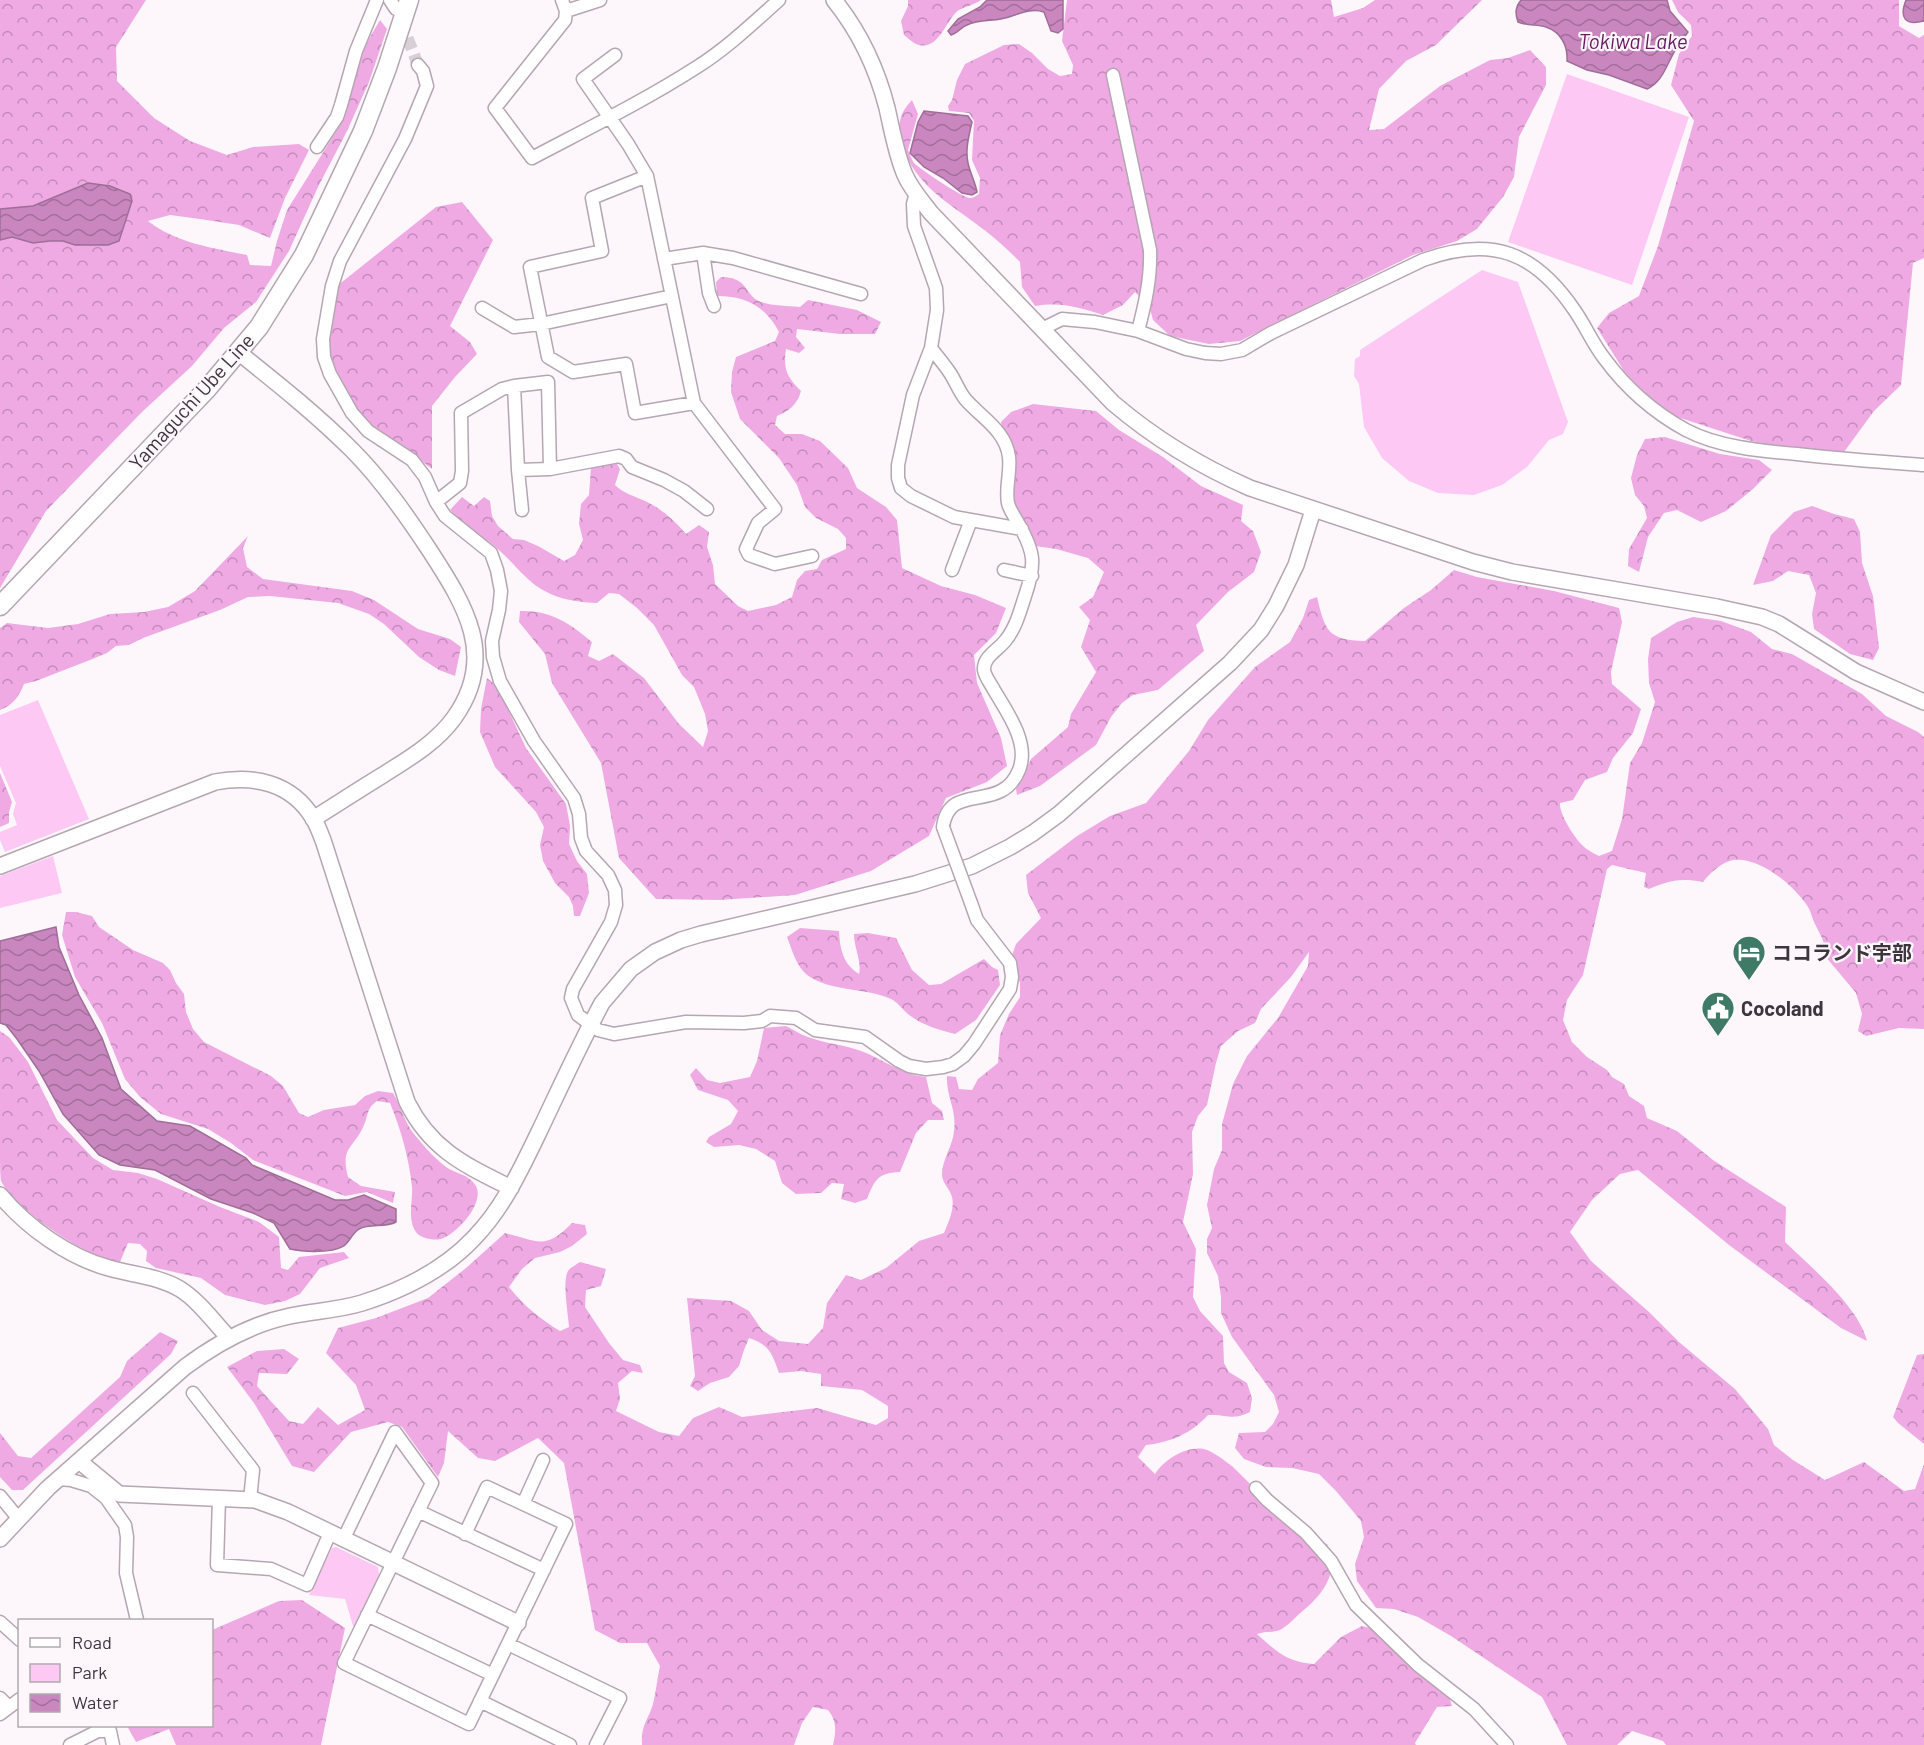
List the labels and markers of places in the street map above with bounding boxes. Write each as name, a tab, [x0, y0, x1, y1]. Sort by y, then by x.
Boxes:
hotel icon: ココランド宇部	[1731, 934, 1767, 981]
place label: ココランド宇部	[1772, 940, 1912, 964]
public building icon: Cocoland	[1700, 990, 1736, 1037]
place label: Cocoland	[1741, 996, 1824, 1020]

